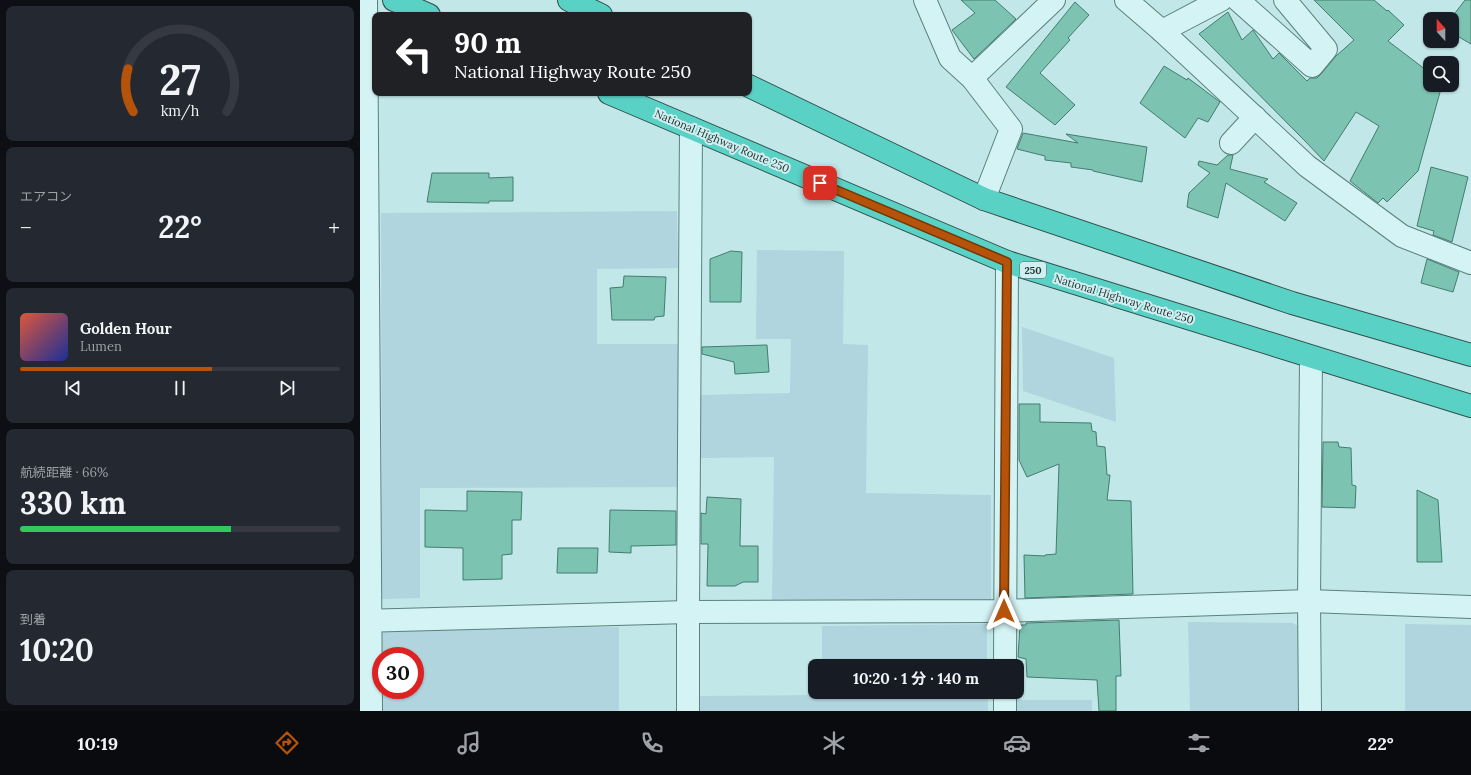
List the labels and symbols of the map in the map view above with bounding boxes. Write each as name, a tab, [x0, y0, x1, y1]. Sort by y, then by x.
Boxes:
north arrow	[1423, 12, 1459, 48]
street label: National Highway Route 250	[652, 106, 792, 176]
pin	[803, 166, 837, 200]
road number: 250	[1020, 262, 1046, 278]
street label: National Highway Route 250	[1053, 271, 1196, 327]
position arrow	[983, 590, 1025, 632]
speed limit sign: 30	[372, 647, 424, 699]

